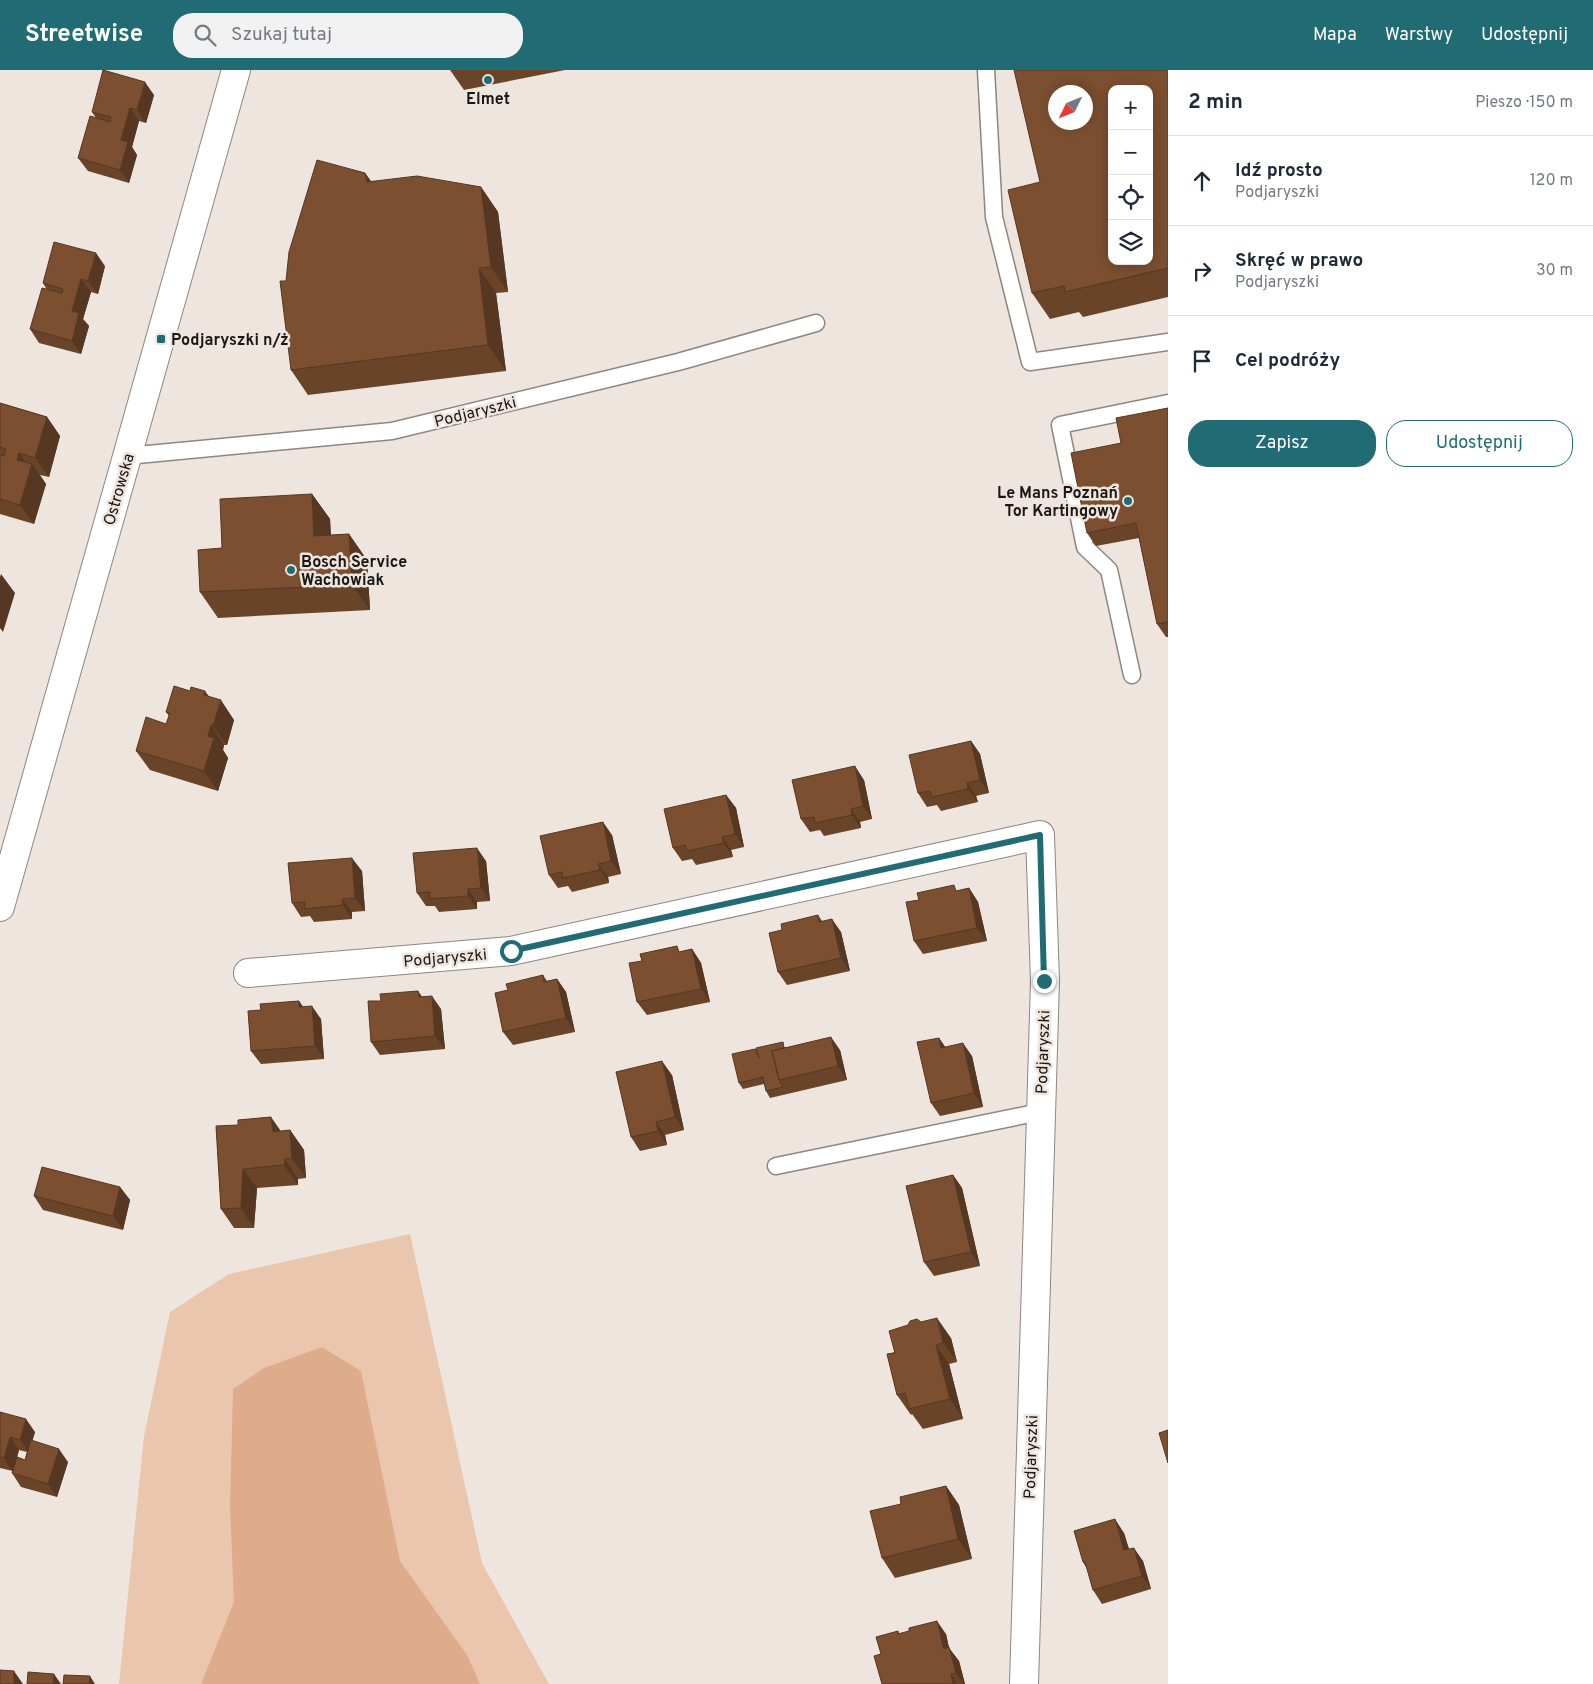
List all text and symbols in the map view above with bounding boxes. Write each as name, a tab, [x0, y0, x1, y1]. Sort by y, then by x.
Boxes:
search box	[173, 13, 523, 58]
text: Streetwise	[25, 20, 143, 50]
icon: search	[191, 21, 219, 49]
text: Szukaj tutaj	[231, 23, 332, 47]
text: Mapa	[1313, 24, 1357, 47]
text: Warstwy	[1385, 24, 1453, 47]
text: Udostępnij	[1481, 24, 1568, 47]
marker: Elmet	[482, 74, 494, 86]
north arrow	[1048, 85, 1093, 130]
map controls	[1108, 85, 1153, 265]
button: +	[1108, 85, 1153, 130]
text: 2 min	[1188, 89, 1243, 116]
place label: Elmet	[466, 90, 510, 110]
text: Pieszo · 150 m	[1475, 93, 1573, 113]
button: −	[1108, 130, 1153, 175]
text: Idź prosto	[1235, 159, 1323, 183]
icon: ahead	[1188, 167, 1216, 195]
text: 120 m	[1530, 171, 1573, 191]
button: locate	[1108, 175, 1153, 220]
text: Podjaryszki	[1235, 183, 1319, 203]
button: layers	[1108, 220, 1153, 265]
text: Skręć w prawo	[1235, 249, 1363, 273]
icon: right	[1188, 257, 1216, 285]
text: 30 m	[1536, 261, 1573, 281]
text: Podjaryszki	[1235, 273, 1319, 293]
place label: Podjaryszki n/ż	[171, 331, 289, 351]
marker: Podjaryszki n/ż	[155, 333, 167, 345]
icon: arrive	[1188, 347, 1216, 375]
text: Cel podróży	[1235, 349, 1340, 373]
street label: Podjaryszki	[432, 393, 519, 433]
button: Zapisz	[1188, 420, 1376, 467]
button: Udostępnij	[1386, 420, 1573, 467]
street label: Ostrowska	[100, 451, 140, 528]
place label: Le Mans Poznań Tor Kartingowy	[997, 484, 1118, 522]
marker: Le Mans Poznań Tor Kartingowy	[1122, 495, 1134, 507]
place label: Bosch Service Wachowiak	[301, 553, 407, 591]
marker: Bosch Service Wachowiak	[285, 564, 297, 576]
route start	[500, 940, 523, 963]
street label: Podjaryszki	[402, 945, 488, 973]
route end	[1033, 970, 1056, 993]
street label: Podjaryszki	[1033, 1010, 1055, 1094]
street label: Podjaryszki	[1021, 1415, 1043, 1499]

